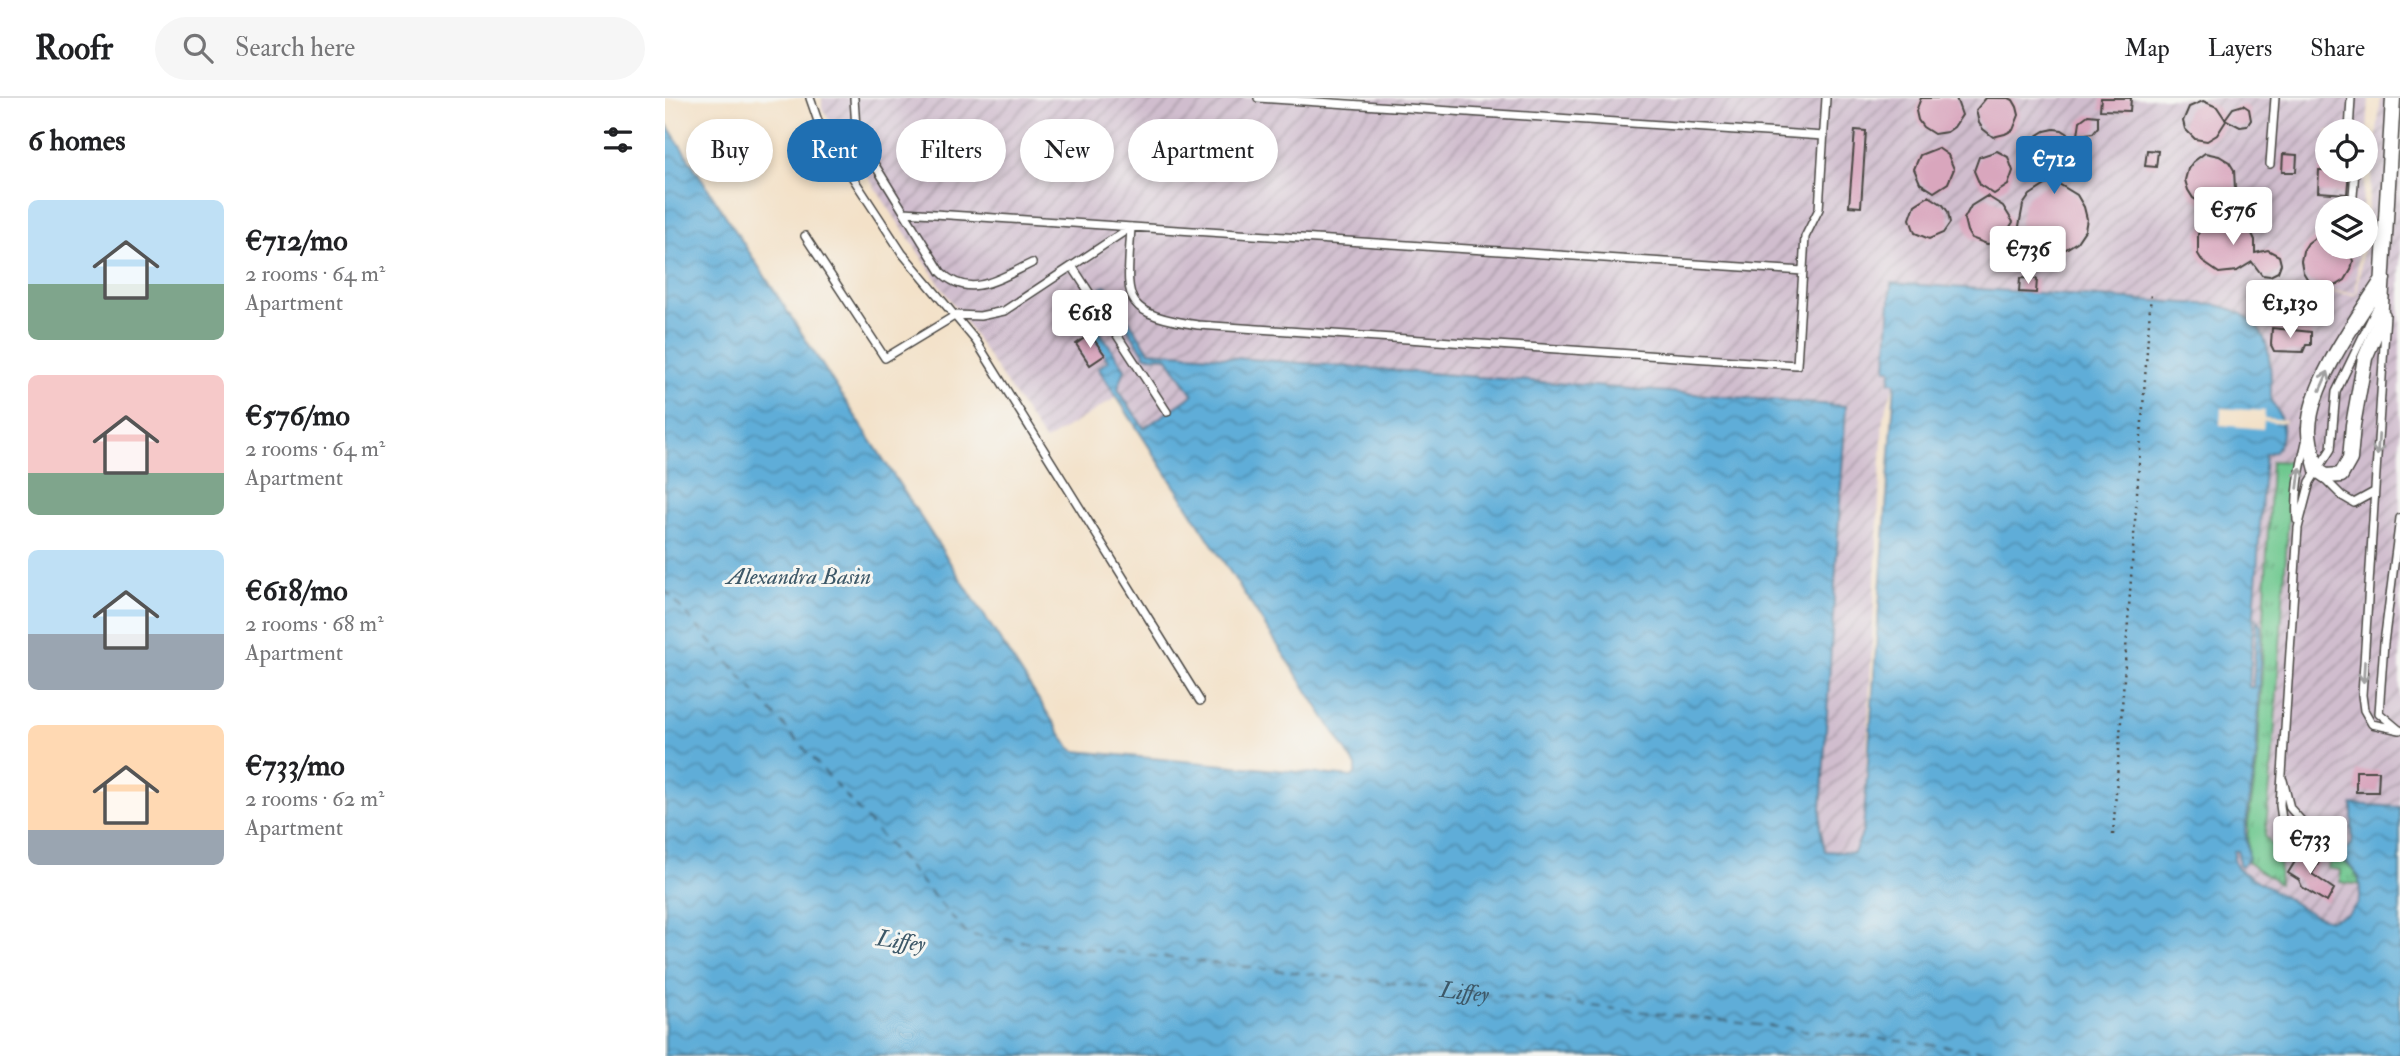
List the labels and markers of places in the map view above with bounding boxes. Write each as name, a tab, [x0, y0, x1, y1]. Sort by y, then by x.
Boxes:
pin: €712	[2013, 136, 2095, 196]
pin: €576	[2192, 188, 2274, 247]
pin: €736	[1987, 226, 2069, 286]
pin: €1,130	[2233, 280, 2347, 340]
pin: €618	[1049, 290, 1131, 350]
pin: €733	[2269, 816, 2351, 876]

